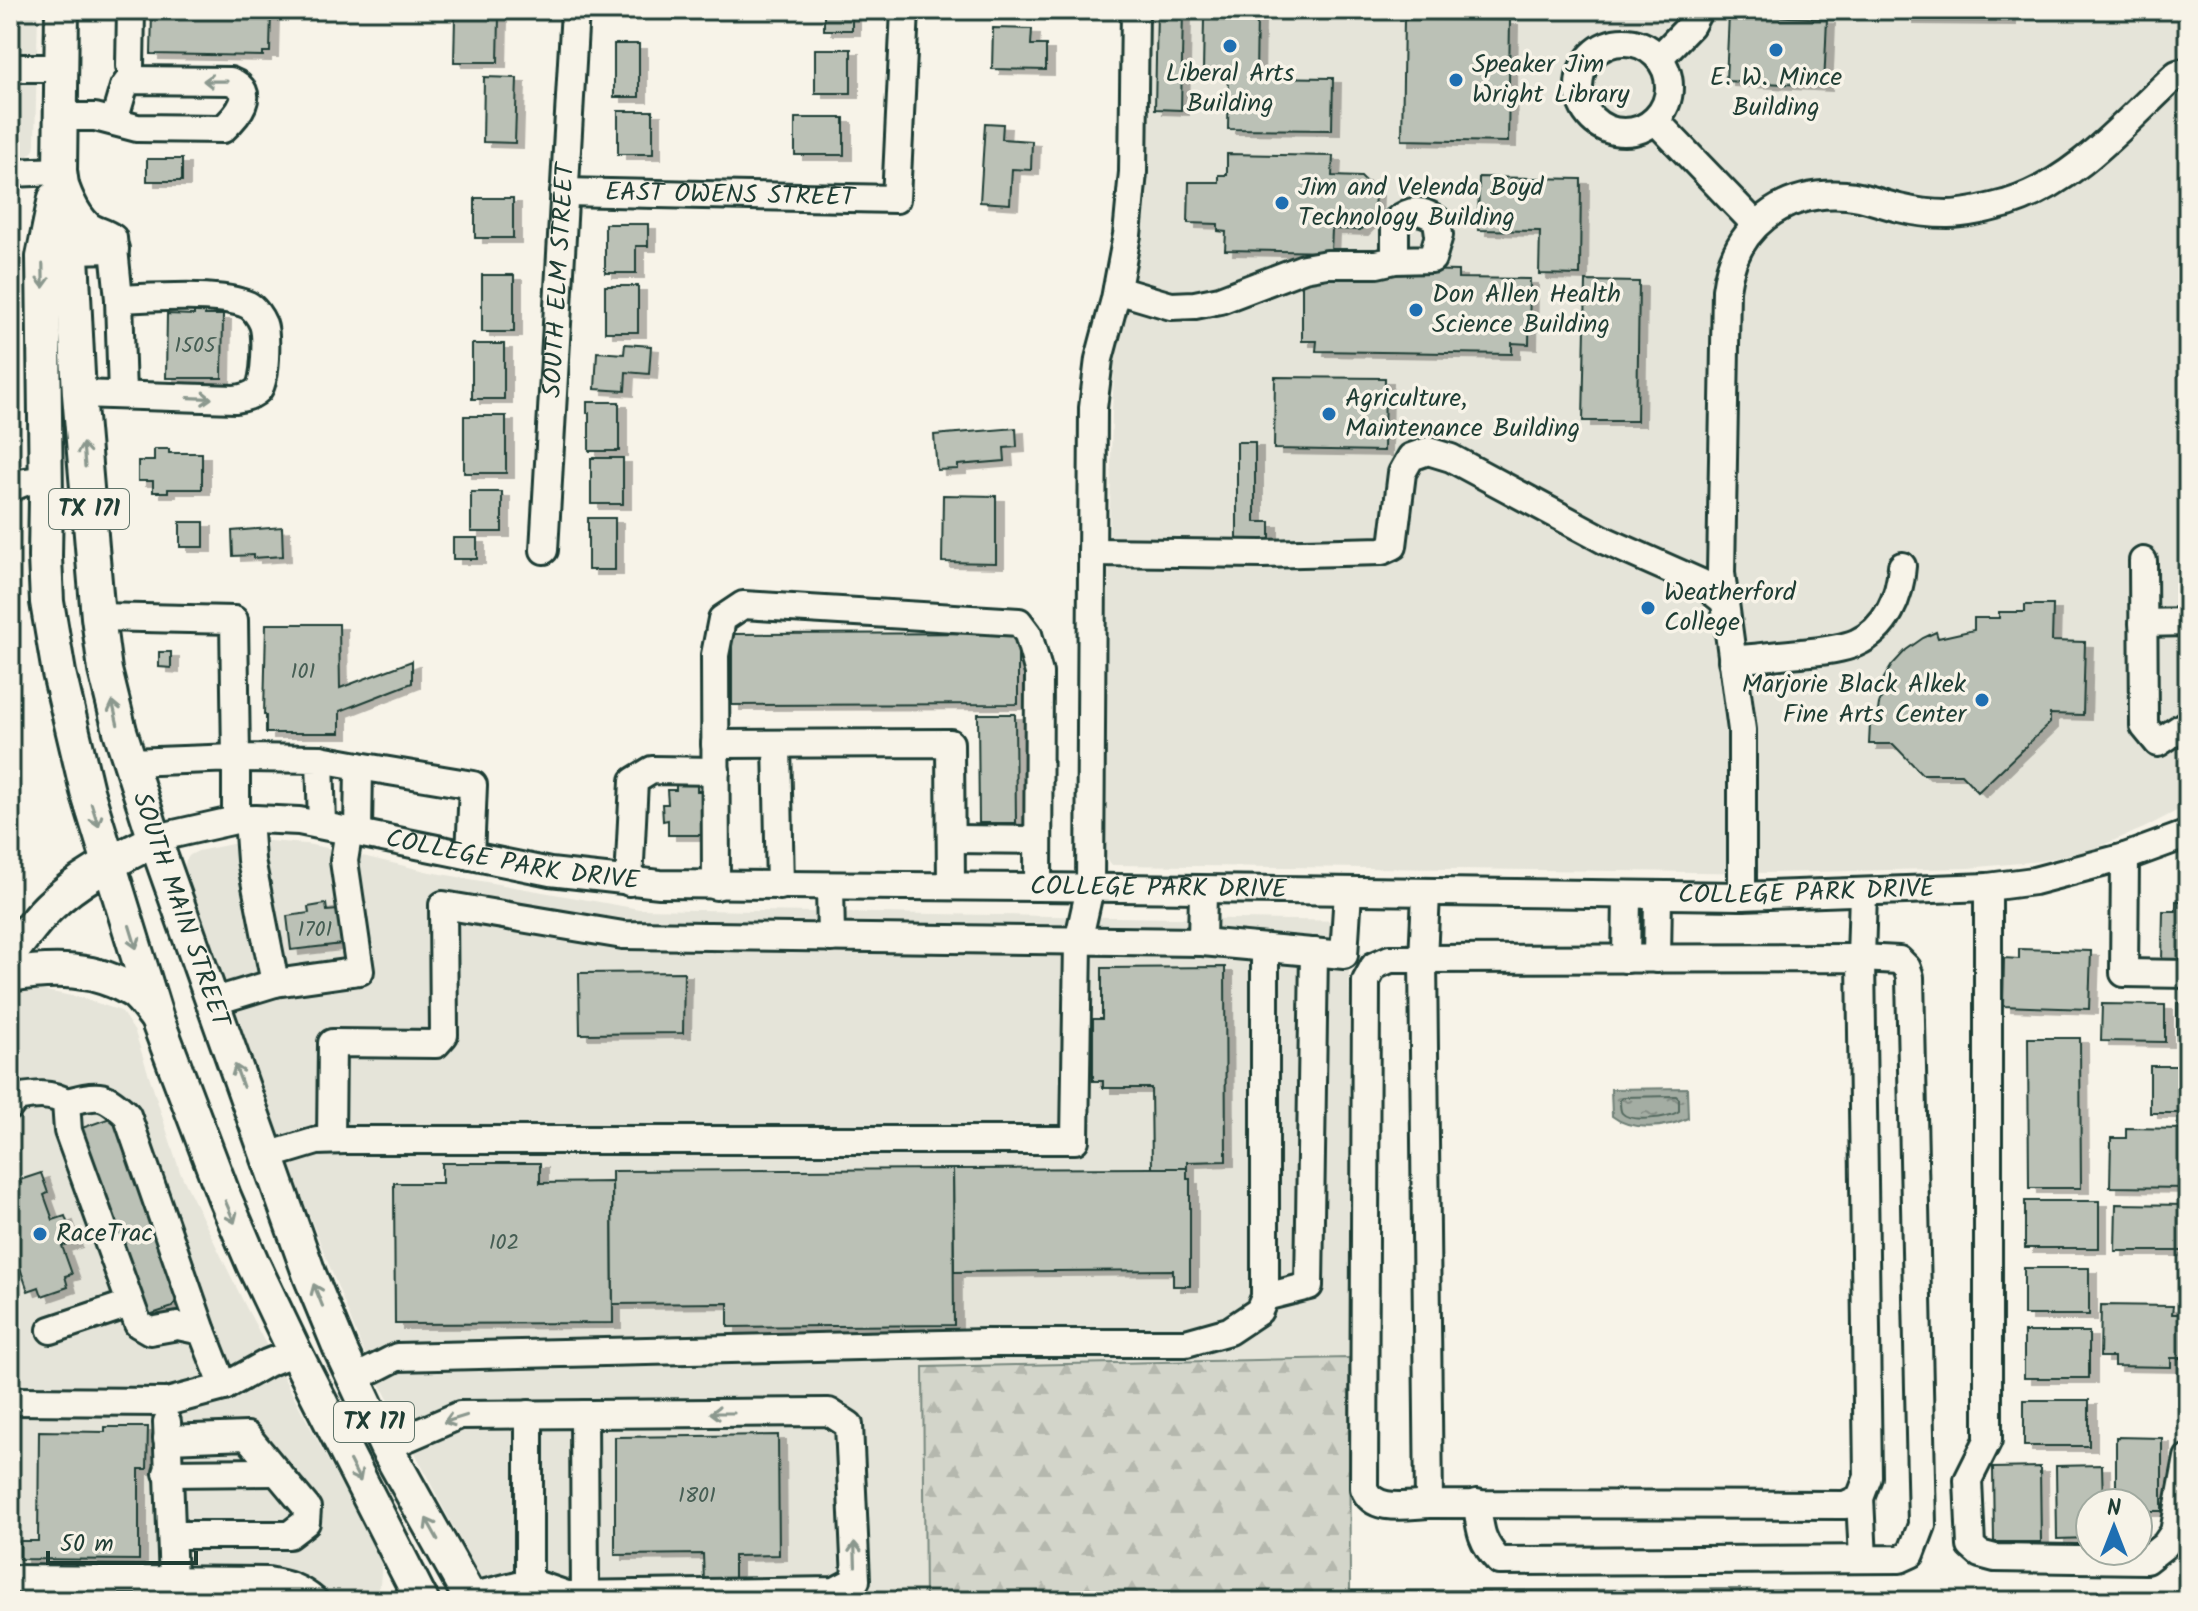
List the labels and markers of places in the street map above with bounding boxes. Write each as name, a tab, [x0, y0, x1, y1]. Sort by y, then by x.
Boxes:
marker: Liberal Arts Building	[1221, 37, 1239, 55]
marker: E. W. Mince Building	[1767, 41, 1785, 59]
place label: Speaker Jim Wright Library	[1472, 44, 1630, 116]
place label: Liberal Arts Building	[1166, 53, 1294, 125]
place label: E. W. Mince Building	[1710, 57, 1843, 129]
marker: Speaker Jim Wright Library	[1447, 71, 1465, 89]
place label: Jim and Velenda Boyd Technology Building	[1298, 167, 1545, 239]
marker: Jim and Velenda Boyd Technology Building	[1273, 194, 1291, 212]
place label: Don Allen Health Science Building	[1432, 274, 1621, 346]
marker: Don Allen Health Science Building	[1407, 301, 1425, 319]
place label: Agriculture, Maintenance Building	[1345, 378, 1580, 450]
marker: Agriculture, Maintenance Building	[1320, 405, 1338, 423]
place label: Weatherford College	[1664, 572, 1797, 644]
marker: Weatherford College	[1639, 599, 1657, 617]
place label: Marjorie Black Alkek Fine Arts Center	[1742, 664, 1967, 736]
marker: Marjorie Black Alkek Fine Arts Center	[1973, 691, 1991, 709]
place label: RaceTrac	[56, 1213, 153, 1255]
marker: RaceTrac	[31, 1225, 49, 1243]

